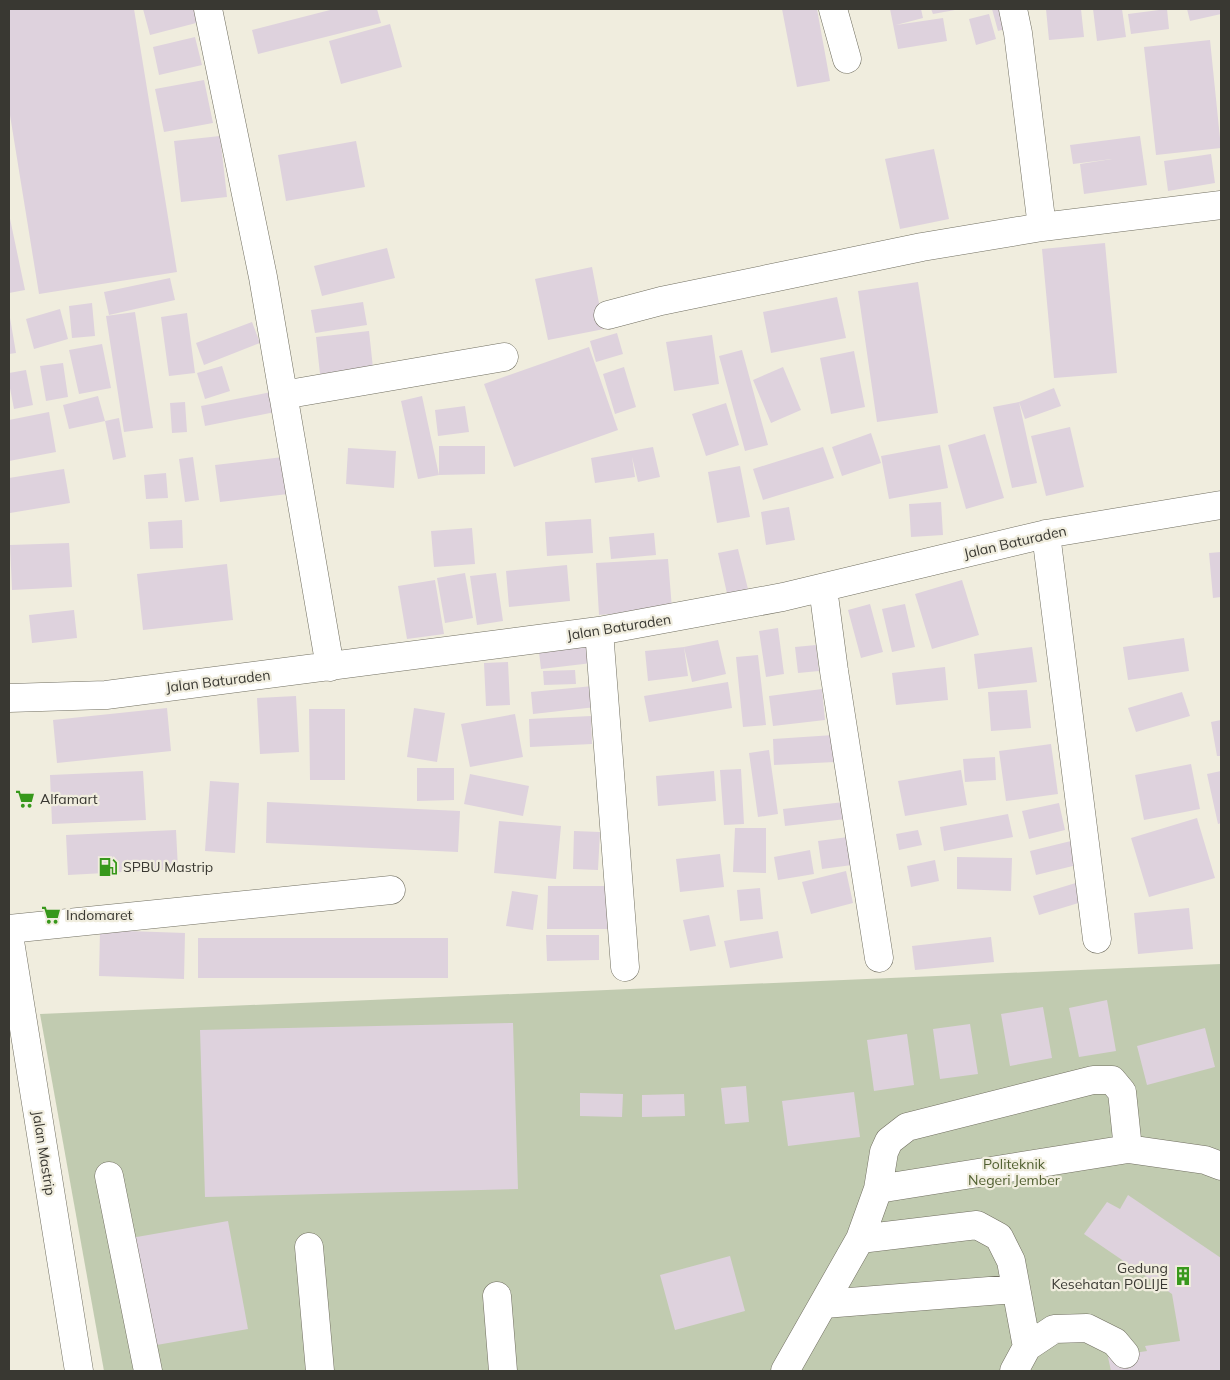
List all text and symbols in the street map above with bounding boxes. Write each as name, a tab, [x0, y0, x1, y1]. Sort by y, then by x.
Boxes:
street label: Jalan Baturaden	[962, 521, 1068, 563]
street label: Jalan Baturaden	[566, 610, 672, 644]
street label: Jalan Baturaden	[165, 666, 271, 696]
supermarket icon: Alfamart	[14, 788, 36, 810]
place label: Alfamart	[40, 790, 98, 808]
fuel station icon: SPBU Mastrip	[97, 856, 119, 878]
place label: SPBU Mastrip	[123, 858, 213, 876]
supermarket icon: Indomaret	[40, 904, 62, 926]
place label: Indomaret	[66, 906, 133, 924]
street label: Jalan Mastrip	[28, 1109, 60, 1197]
park label: Politeknik Negeri Jember	[968, 1155, 1061, 1189]
place label: Gedung Kesehatan POLIJE	[1051, 1259, 1168, 1293]
building icon: Gedung Kesehatan POLIJE	[1172, 1265, 1194, 1287]

